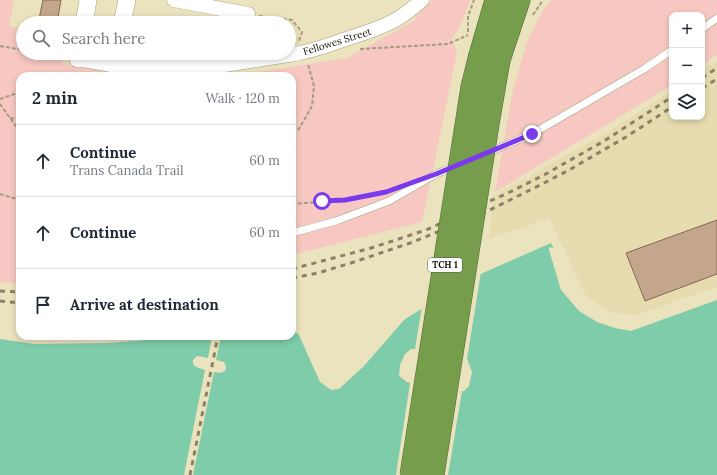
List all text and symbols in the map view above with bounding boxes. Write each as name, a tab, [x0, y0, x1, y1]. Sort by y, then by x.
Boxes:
map controls	[669, 12, 705, 120]
button: +	[669, 12, 705, 48]
search box	[16, 16, 296, 60]
street label: Fellowes Street	[301, 25, 373, 58]
icon: search	[30, 27, 52, 49]
text: Search here	[62, 29, 145, 48]
button: −	[669, 48, 705, 84]
button: layers	[669, 84, 705, 120]
text: 2 min	[32, 87, 78, 109]
text: Walk · 120 m	[205, 90, 280, 107]
route end	[523, 125, 541, 143]
text: Continue	[70, 143, 136, 162]
icon: ahead	[32, 150, 54, 172]
text: 60 m	[249, 152, 280, 169]
text: Trans Canada Trail	[70, 162, 184, 179]
route start	[313, 192, 331, 210]
icon: ahead	[32, 222, 54, 244]
text: Continue	[70, 223, 136, 242]
text: 60 m	[249, 224, 280, 241]
road number: TCH 1	[428, 258, 462, 272]
icon: arrive	[32, 294, 54, 316]
text: Arrive at destination	[70, 295, 219, 314]

